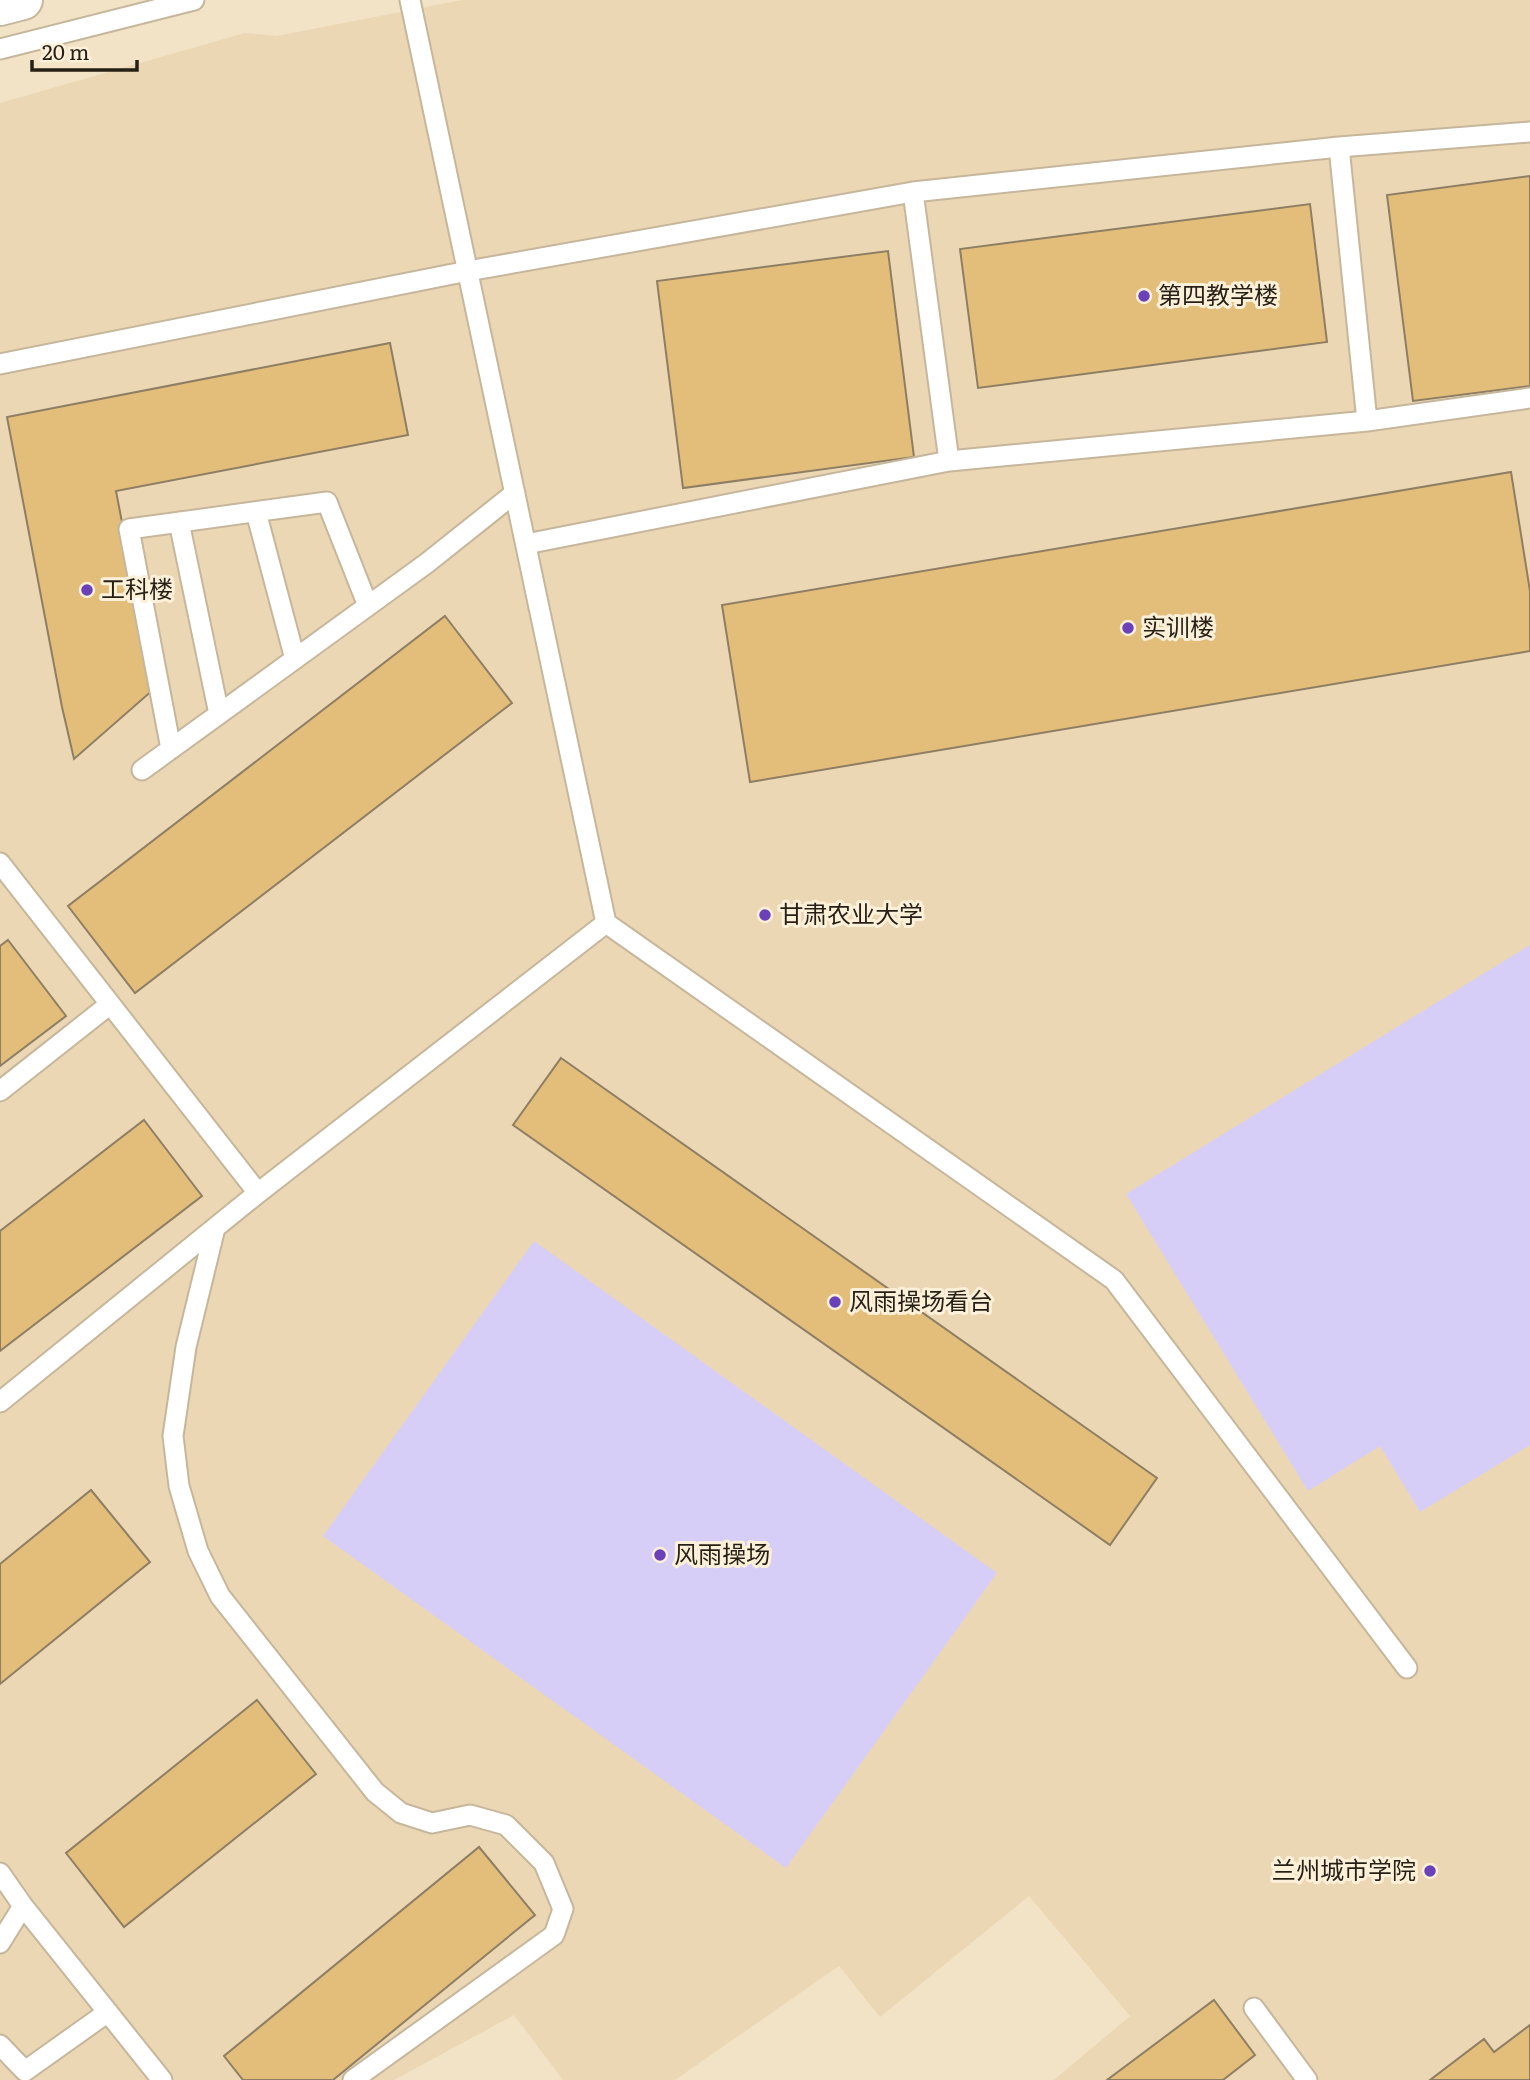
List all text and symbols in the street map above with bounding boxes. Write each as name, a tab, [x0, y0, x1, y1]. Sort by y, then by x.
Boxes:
scale bar	[32, 28, 136, 72]
text: 20 m	[42, 35, 89, 66]
place label: 第四教学楼	[1158, 276, 1278, 311]
marker: 第四教学楼	[1136, 288, 1152, 304]
place label: 工科楼	[101, 570, 173, 605]
marker: 工科楼	[79, 582, 95, 598]
place label: 实训楼	[1142, 608, 1214, 643]
marker: 实训楼	[1120, 620, 1136, 636]
place label: 甘肃农业大学	[779, 895, 923, 930]
marker: 甘肃农业大学	[757, 907, 773, 923]
place label: 风雨操场看台	[849, 1282, 993, 1317]
marker: 风雨操场看台	[827, 1294, 843, 1310]
place label: 风雨操场	[674, 1535, 770, 1570]
marker: 风雨操场	[652, 1547, 668, 1563]
place label: 兰州城市学院	[1272, 1851, 1416, 1886]
marker: 兰州城市学院	[1422, 1863, 1438, 1879]

